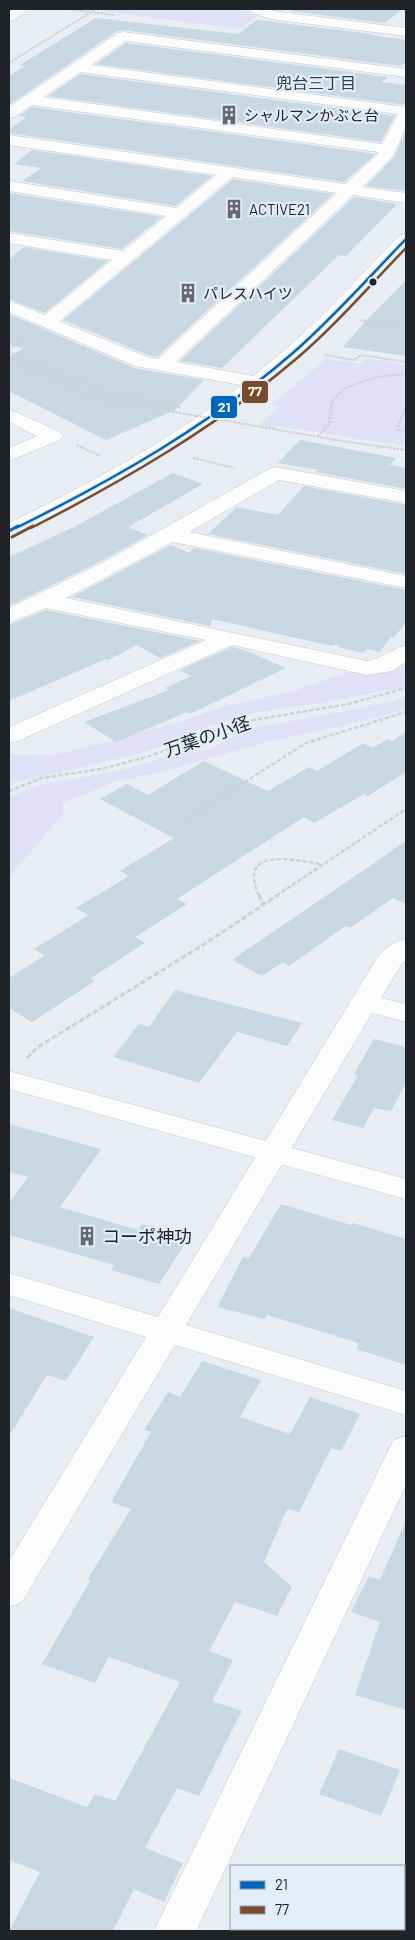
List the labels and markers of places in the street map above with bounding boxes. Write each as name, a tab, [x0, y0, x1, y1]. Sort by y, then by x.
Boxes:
building icon: シャルマンかぶと台	[218, 104, 240, 126]
place label: シャルマンかぶと台	[244, 106, 379, 124]
building icon: ACTIVE21	[223, 198, 245, 220]
place label: ACTIVE21	[249, 200, 310, 218]
unlabelled marker	[368, 277, 378, 287]
building icon: パレスハイツ	[177, 282, 199, 304]
place label: パレスハイツ	[203, 284, 293, 302]
building icon: コーポ神功	[76, 1225, 98, 1247]
place label: コーポ神功	[102, 1225, 192, 1247]

